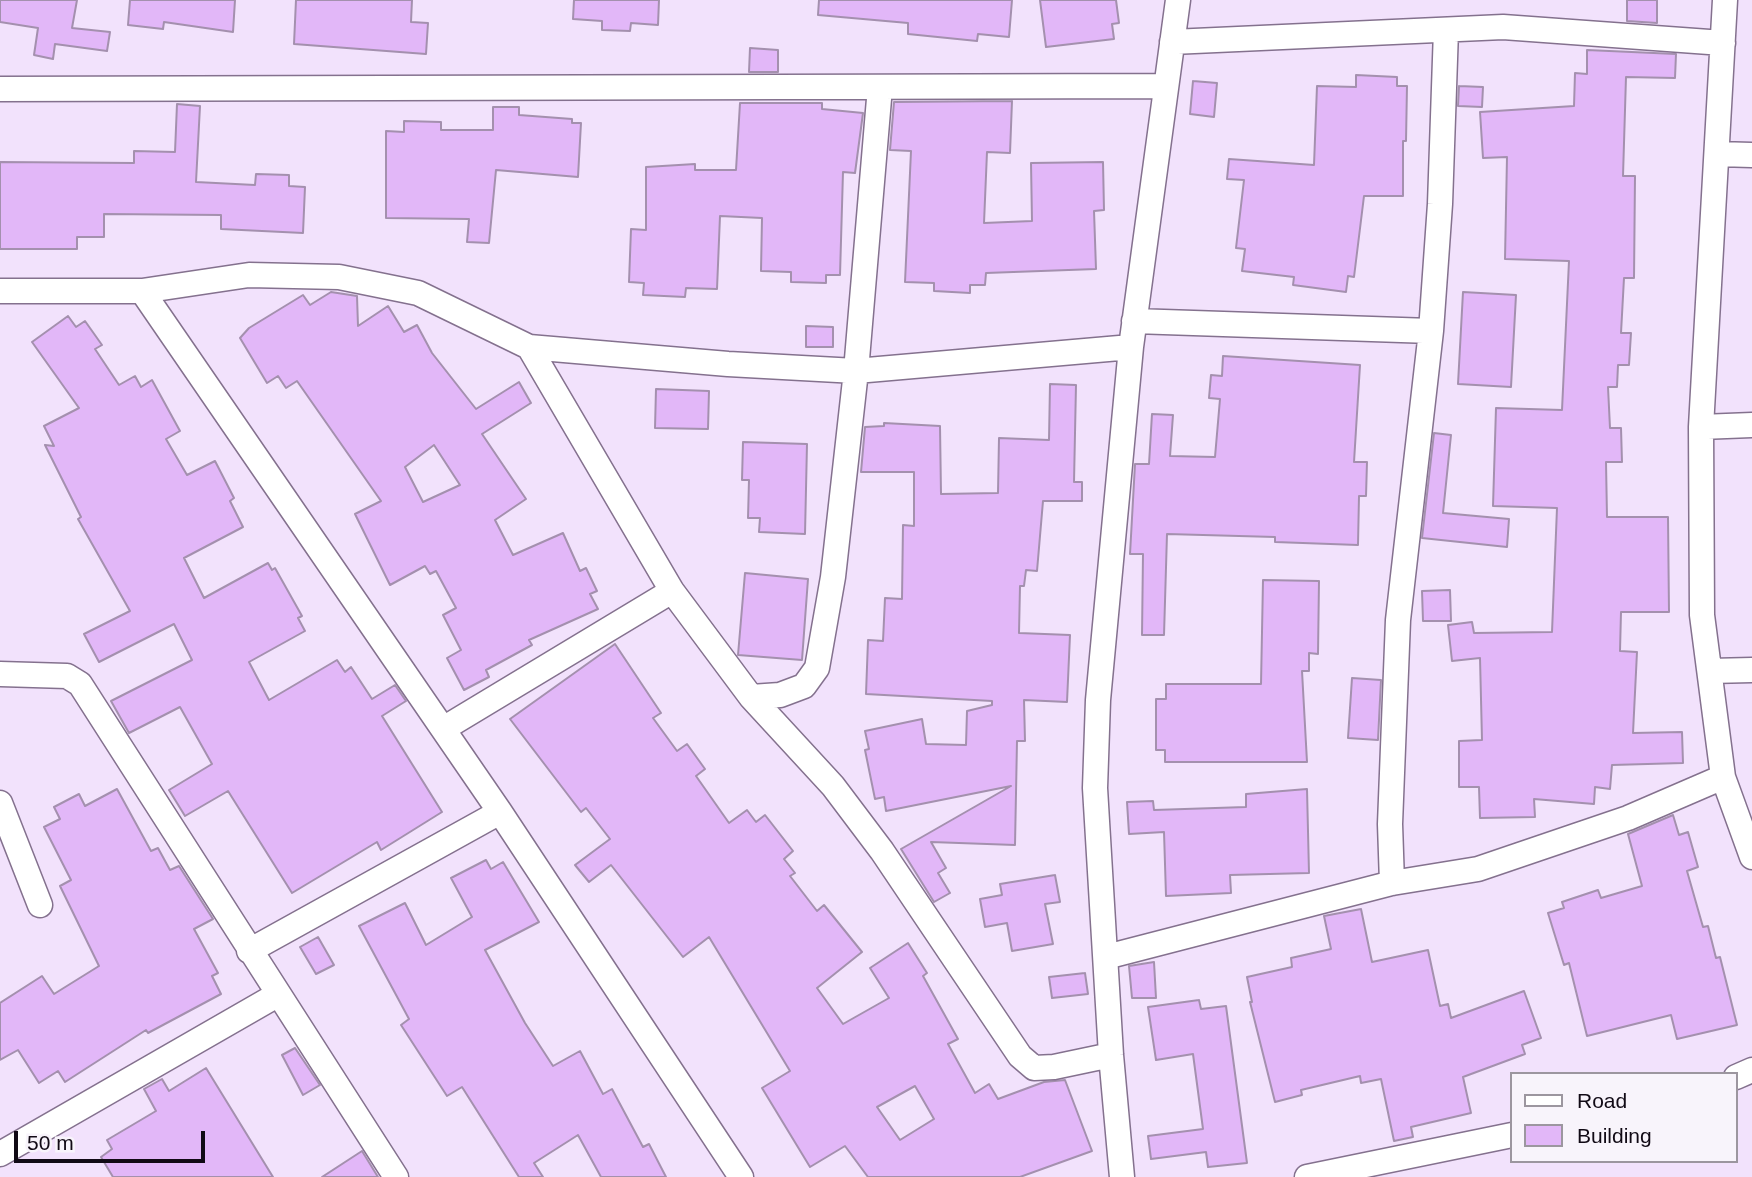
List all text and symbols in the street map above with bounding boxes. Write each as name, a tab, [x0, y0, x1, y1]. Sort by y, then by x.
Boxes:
legend	[1510, 1072, 1738, 1163]
text: Road	[1577, 1089, 1627, 1112]
scale bar	[18, 1118, 208, 1162]
text: Building	[1577, 1124, 1652, 1147]
text: 50 m	[27, 1131, 74, 1154]

